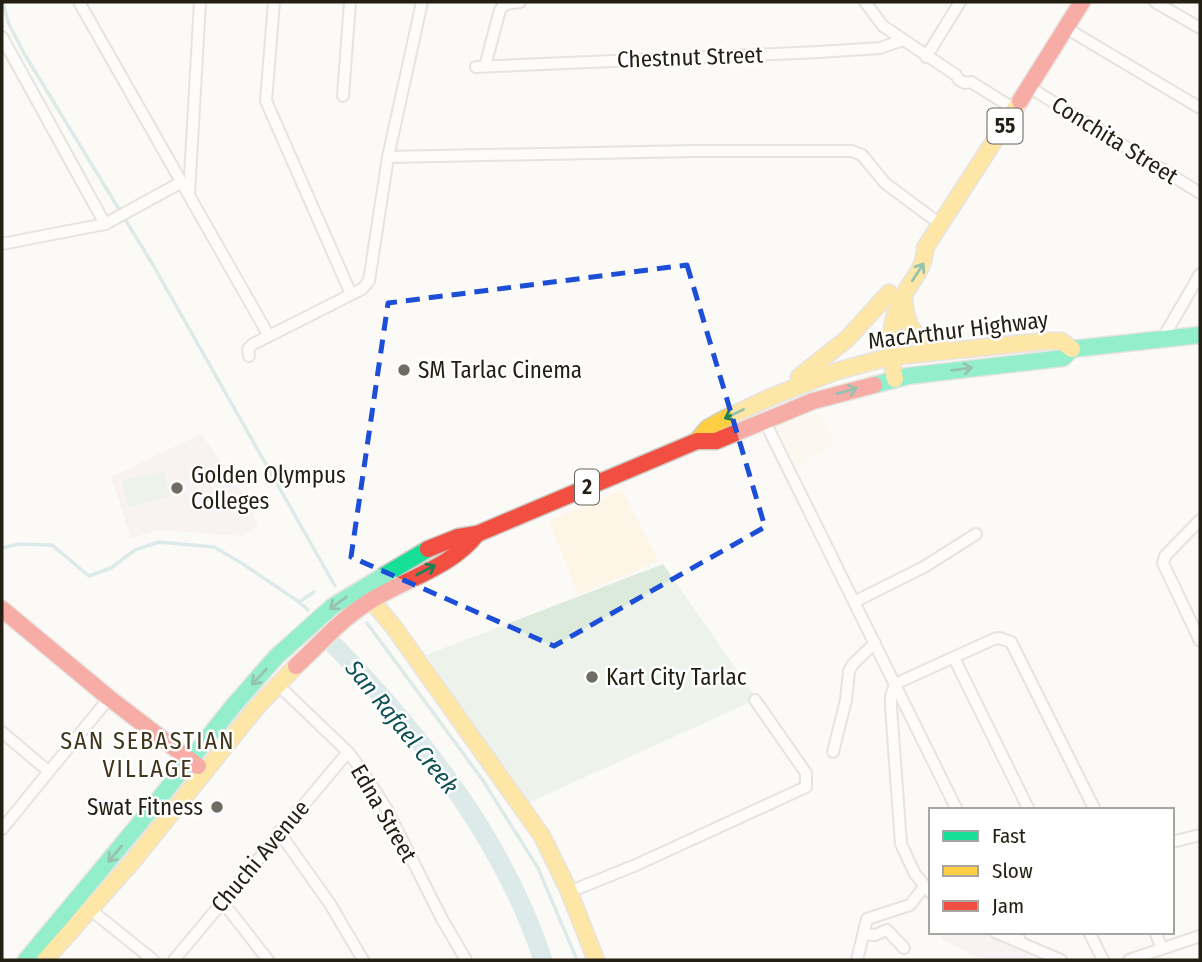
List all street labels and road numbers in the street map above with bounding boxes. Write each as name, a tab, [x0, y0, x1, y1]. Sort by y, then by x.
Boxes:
street label: Chestnut Street	[617, 40, 764, 74]
street label: Conchita Street	[1047, 90, 1184, 190]
road number: 55	[988, 108, 1023, 144]
street label: MacArthur Highway	[866, 305, 1050, 355]
road number: 2	[575, 470, 599, 504]
street label: Edna Street	[345, 759, 423, 867]
street label: Chuchi Avenue	[205, 794, 315, 918]

